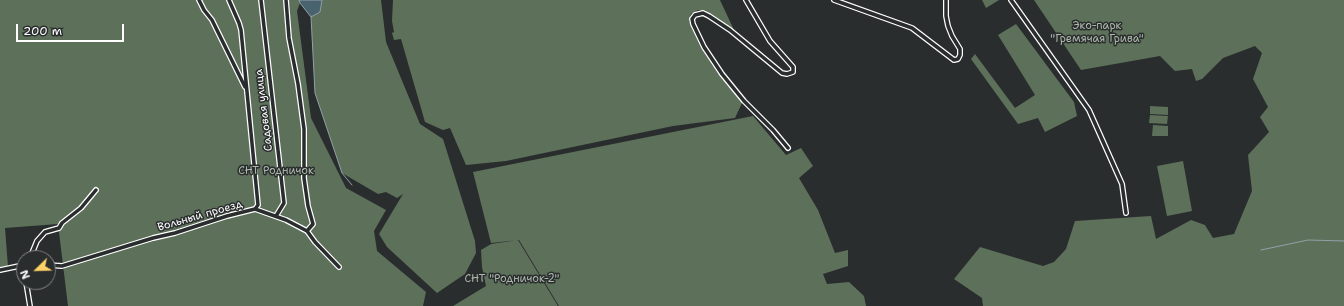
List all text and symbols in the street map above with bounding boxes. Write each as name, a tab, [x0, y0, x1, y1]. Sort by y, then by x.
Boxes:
scale bar	[18, 16, 126, 42]
park label: Эко-парк "Гремячая Грива"	[1050, 19, 1144, 45]
text: 200 m	[23, 23, 62, 39]
street label: Садовая улица	[252, 68, 276, 152]
park label: СНТ Родничок	[238, 164, 314, 178]
street label: Вольный проезд	[156, 198, 244, 234]
north arrow	[16, 250, 56, 290]
text: N	[17, 268, 34, 281]
park label: СНТ "Родничок-2"	[465, 272, 559, 286]

